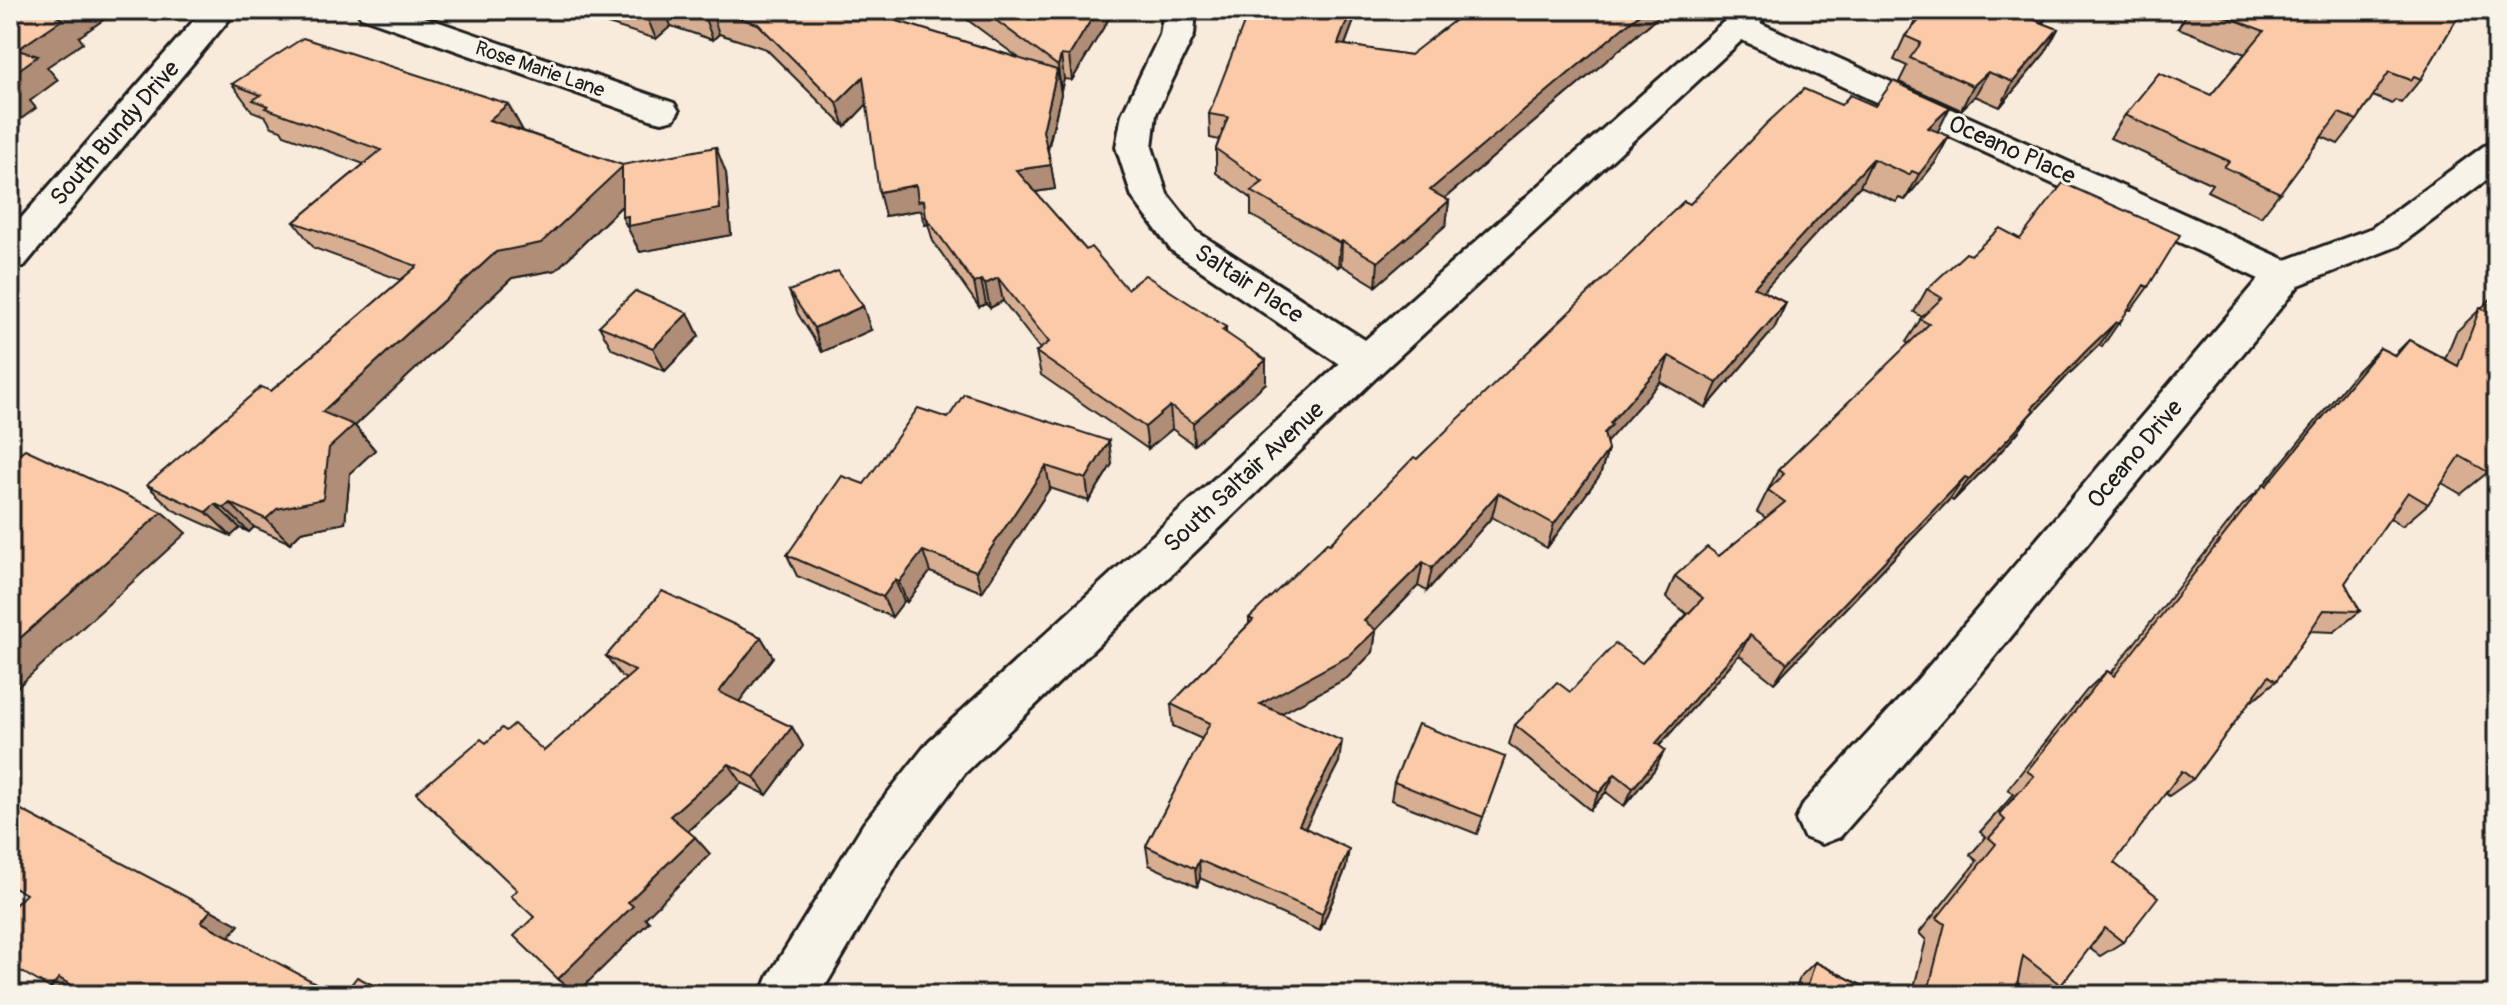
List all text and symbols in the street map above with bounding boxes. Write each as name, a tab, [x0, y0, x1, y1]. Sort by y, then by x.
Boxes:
street label: Rose Marie Lane	[472, 35, 608, 103]
street label: South Bundy Drive	[44, 54, 186, 211]
street label: Oceano Place	[1944, 109, 2080, 191]
street label: Saltair Place	[1189, 238, 1309, 330]
street label: Oceano Drive	[2081, 394, 2189, 514]
street label: South Saltair Avenue	[1158, 395, 1330, 559]

